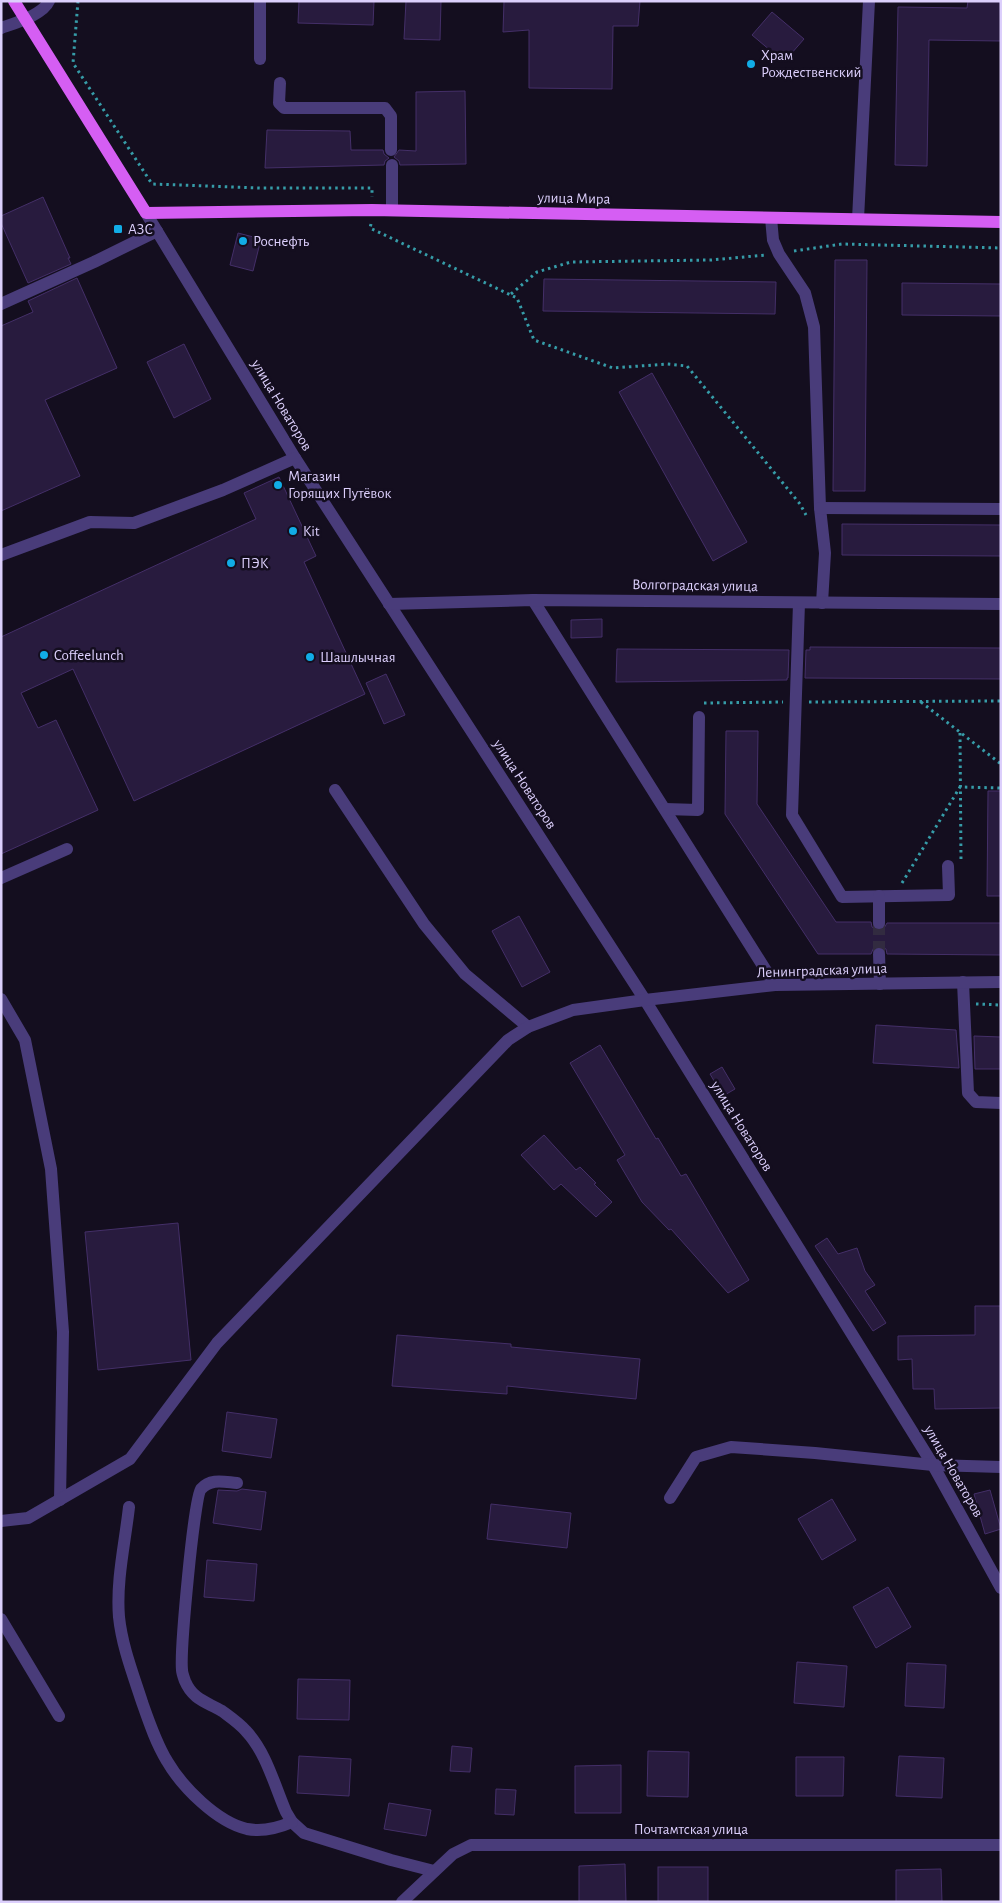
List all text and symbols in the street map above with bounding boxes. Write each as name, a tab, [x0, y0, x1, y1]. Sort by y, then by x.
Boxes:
place label: Храм Рождественский	[761, 48, 861, 80]
marker: Храм Рождественский	[745, 58, 757, 70]
street label: улица Мира	[536, 190, 611, 207]
place label: АЗС	[128, 222, 153, 237]
marker: АЗС	[112, 223, 124, 235]
place label: Роснефть	[253, 234, 310, 249]
marker: Роснефть	[237, 235, 249, 247]
street label: улица Новаторов	[248, 356, 315, 453]
place label: Магазин Горящих Путёвок	[288, 469, 391, 501]
marker: Магазин Горящих Путёвок	[272, 479, 284, 491]
place label: Kit	[303, 524, 320, 539]
marker: Kit	[287, 525, 299, 537]
place label: ПЭК	[241, 556, 269, 571]
marker: ПЭК	[225, 557, 237, 569]
street label: Волгоградская улица	[632, 577, 758, 594]
place label: Coffeelunch	[54, 648, 124, 663]
marker: Coffeelunch	[38, 649, 50, 661]
place label: Шашлычная	[320, 650, 396, 665]
marker: Шашлычная	[304, 651, 316, 663]
street label: улица Новаторов	[490, 736, 559, 832]
street label: Ленинградская улица	[756, 961, 888, 980]
street label: улица Новаторов	[707, 1078, 775, 1174]
street label: улица Новаторов	[921, 1422, 986, 1520]
street label: Почтамтская улица	[634, 1822, 748, 1837]

